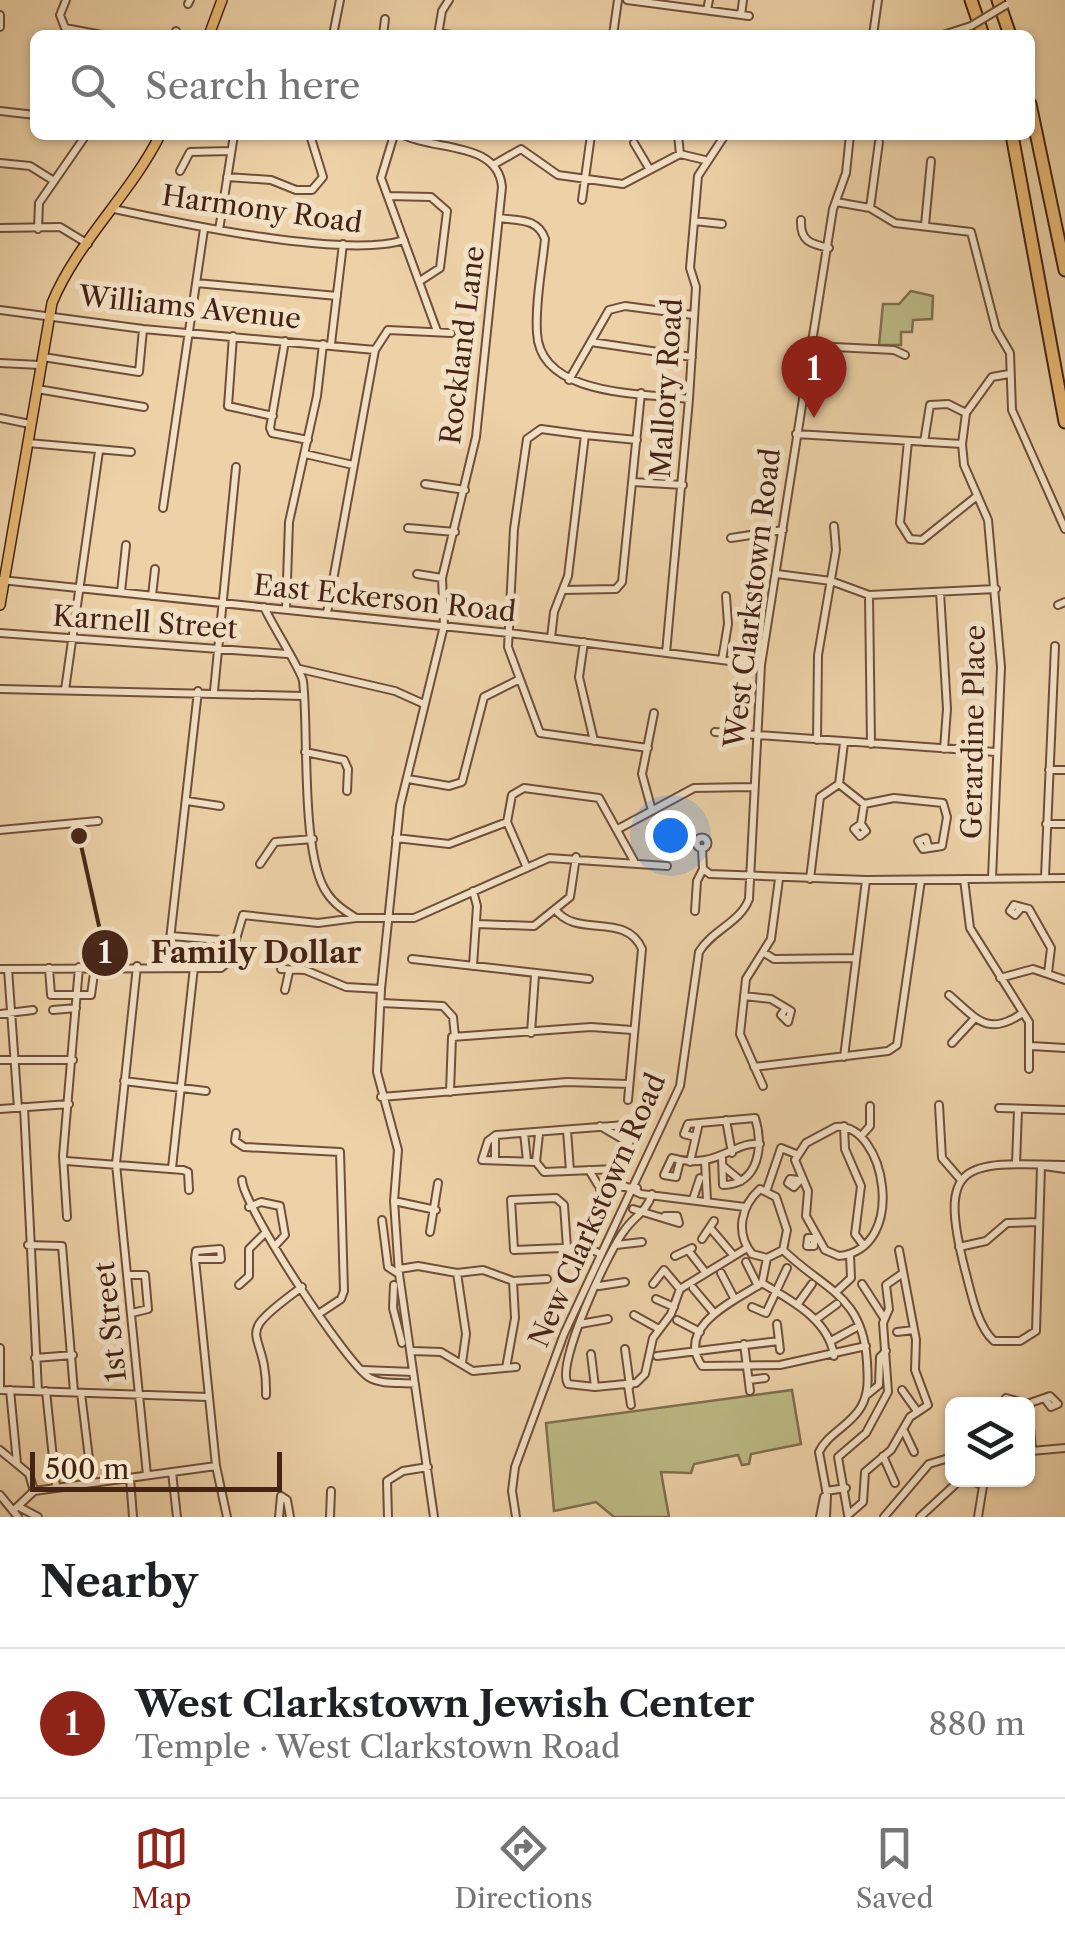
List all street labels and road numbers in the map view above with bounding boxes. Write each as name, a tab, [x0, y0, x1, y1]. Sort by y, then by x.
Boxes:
street label: Harmony Road	[160, 178, 364, 240]
street label: Rockland Lane	[433, 244, 491, 446]
street label: Williams Avenue	[76, 278, 303, 336]
street label: Mallory Road	[643, 297, 689, 479]
street label: West Clarkstown Road	[717, 446, 787, 751]
street label: East Eckerson Road	[252, 567, 518, 629]
street label: Karnell Street	[52, 599, 239, 645]
street label: Gerardine Place	[954, 625, 992, 839]
street label: New Clarkstown Road	[521, 1068, 673, 1352]
street label: 1st Street	[87, 1260, 133, 1384]

